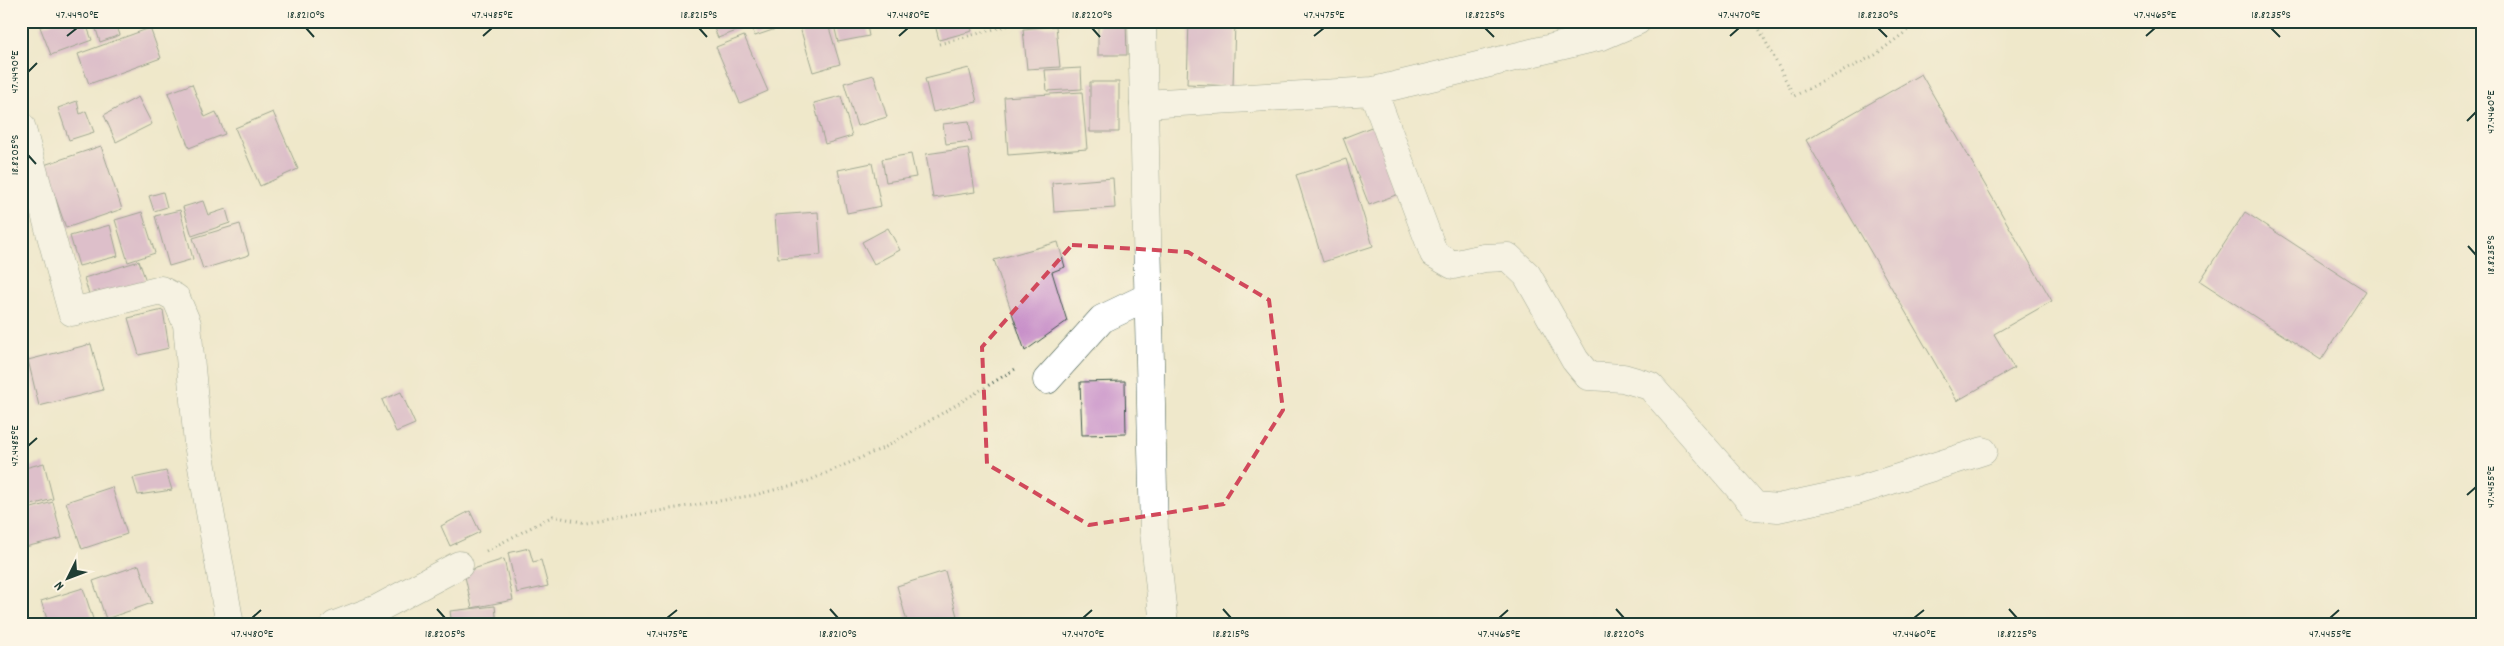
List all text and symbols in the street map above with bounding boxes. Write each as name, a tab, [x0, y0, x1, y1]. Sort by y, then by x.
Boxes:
text: 47.4490°E	[56, 7, 99, 24]
text: 18.8210°S	[287, 7, 325, 24]
text: 47.4485°E	[471, 7, 513, 24]
text: 18.8215°S	[681, 7, 717, 24]
text: 47.4480°E	[887, 7, 930, 24]
text: 18.8220°S	[1072, 7, 1112, 24]
text: 47.4475°E	[1304, 7, 1345, 24]
text: 18.8225°S	[1465, 7, 1505, 24]
text: 47.4470°E	[1718, 7, 1761, 24]
text: 18.8230°S	[1858, 7, 1898, 24]
text: 47.4465°E	[2134, 7, 2177, 24]
text: 18.8235°S	[2251, 7, 2291, 24]
text: 47.4490°E	[7, 50, 24, 93]
text: 47.4460°E	[2483, 90, 2500, 134]
text: 18.8205°S	[7, 135, 24, 175]
text: 18.8235°S	[2483, 235, 2500, 275]
text: 47.4485°E	[7, 425, 24, 467]
text: 47.4455°E	[2483, 465, 2500, 508]
north arrow	[42, 554, 92, 604]
text: N	[50, 576, 70, 595]
text: 47.4480°E	[231, 626, 274, 643]
text: 18.8205°S	[425, 626, 465, 643]
text: 47.4475°E	[647, 626, 688, 643]
text: 18.8210°S	[819, 626, 857, 643]
text: 47.4470°E	[1062, 626, 1105, 643]
text: 18.8215°S	[1213, 626, 1249, 643]
text: 47.4465°E	[1478, 626, 1521, 643]
text: 18.8220°S	[1604, 626, 1644, 643]
text: 47.4460°E	[1892, 626, 1936, 643]
text: 18.8225°S	[1997, 626, 2037, 643]
text: 47.4455°E	[2309, 626, 2352, 643]

